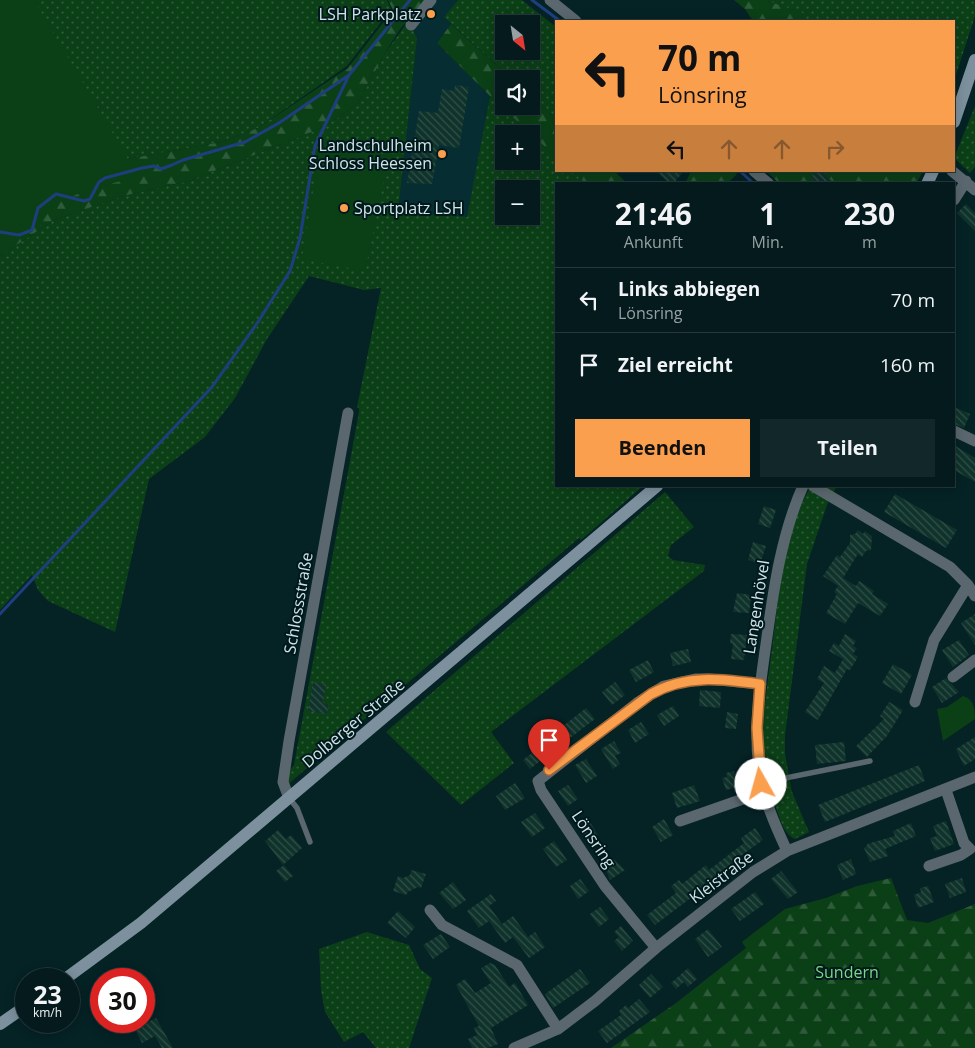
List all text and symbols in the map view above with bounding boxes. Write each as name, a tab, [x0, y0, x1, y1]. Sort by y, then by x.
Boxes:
place label: LSH Parkplatz	[319, 3, 421, 25]
marker: LSH Parkplatz	[425, 8, 437, 20]
north arrow	[495, 15, 540, 60]
map controls	[495, 15, 540, 225]
text: 70 m	[658, 34, 741, 81]
icon: left	[575, 40, 640, 105]
button: sound	[495, 70, 540, 115]
text: Lönsring	[658, 79, 747, 109]
button: +	[495, 125, 540, 170]
place label: Landschulheim Schloss Heessen	[309, 134, 432, 174]
icon: left	[662, 135, 690, 163]
icon: ahead	[715, 135, 743, 163]
icon: ahead	[768, 135, 796, 163]
icon: right	[821, 135, 849, 163]
marker: Landschulheim Schloss Heessen	[436, 148, 448, 160]
button: −	[495, 180, 540, 225]
text: 21:46	[615, 193, 692, 234]
text: 1	[759, 193, 776, 234]
text: 230	[844, 193, 895, 234]
place label: Sportplatz LSH	[354, 197, 463, 219]
marker: Sportplatz LSH	[338, 202, 350, 214]
text: Ankunft	[624, 231, 683, 253]
text: Min.	[752, 231, 784, 253]
text: m	[862, 231, 877, 253]
text: Links abbiegen	[618, 276, 760, 302]
icon: left	[575, 286, 603, 314]
text: 70 m	[891, 287, 935, 313]
text: Lönsring	[618, 302, 683, 324]
icon: arrive	[575, 351, 603, 379]
text: Ziel erreicht	[618, 352, 733, 378]
text: 160 m	[880, 352, 935, 378]
button: Beenden	[575, 419, 750, 477]
button: Teilen	[760, 419, 935, 477]
street label: Schlossstraße	[278, 550, 318, 656]
street label: Langenhövel	[738, 558, 774, 656]
street label: Dolberger Straße	[297, 673, 409, 773]
pin	[528, 719, 570, 770]
icon: arrive	[535, 726, 563, 754]
position arrow	[734, 757, 786, 809]
street label: Lönsring	[567, 806, 621, 872]
street label: Kleistraße	[685, 846, 757, 908]
park label: Sundern	[815, 961, 879, 983]
speed limit sign: 30	[90, 968, 155, 1033]
text: 23	[33, 977, 62, 1011]
text: km/h	[33, 1004, 62, 1021]

